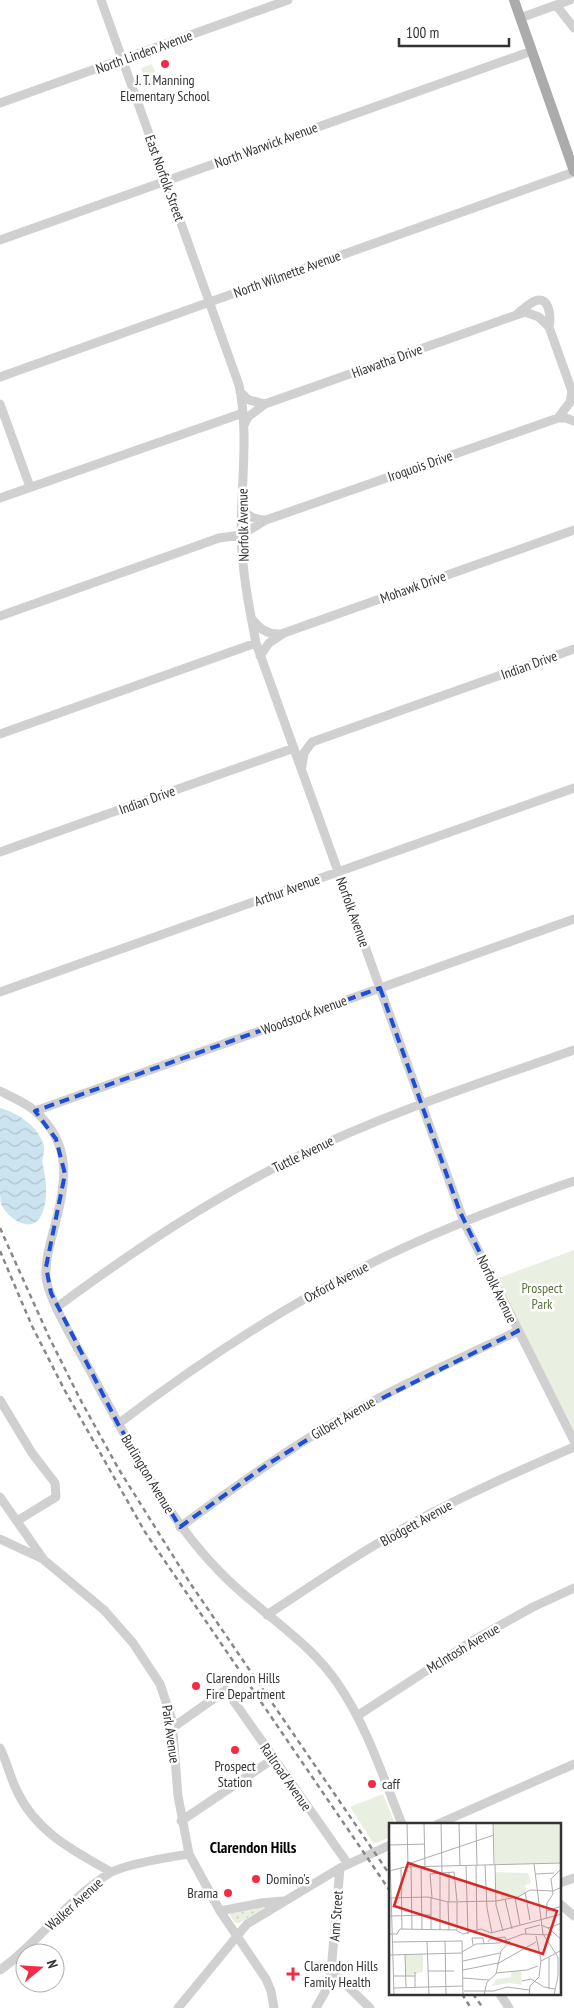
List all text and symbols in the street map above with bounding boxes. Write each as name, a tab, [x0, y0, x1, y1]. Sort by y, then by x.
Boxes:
scale bar	[399, 15, 509, 47]
text: 100 m	[406, 23, 439, 42]
street label: North Linden Avenue	[93, 26, 195, 78]
marker: J. T. Manning Elementary School	[159, 58, 171, 70]
place label: J. T. Manning Elementary School	[120, 71, 211, 105]
street label: North Warwick Avenue	[212, 118, 320, 172]
street label: East Norfolk Street	[141, 132, 189, 224]
street label: North Wilmette Avenue	[231, 246, 343, 302]
street label: Hiawatha Drive	[349, 340, 425, 382]
street label: Iroquois Drive	[385, 446, 455, 485]
street label: Norfolk Avenue	[233, 488, 253, 562]
street label: Mohawk Drive	[378, 567, 448, 607]
street label: Indian Drive	[498, 646, 560, 683]
street label: Indian Drive	[116, 781, 178, 818]
street label: Arthur Avenue	[252, 870, 323, 910]
street label: Norfolk Avenue	[332, 874, 374, 950]
street label: Woodstock Avenue	[259, 991, 349, 1039]
street label: Tuttle Avenue	[269, 1131, 337, 1177]
street label: Norfolk Avenue	[473, 1252, 521, 1326]
street label: Oxford Avenue	[301, 1257, 372, 1307]
park label: Prospect Park	[521, 1279, 563, 1313]
street label: Gilbert Avenue	[308, 1392, 378, 1444]
street label: Burlington Avenue	[117, 1431, 179, 1517]
street label: Blodgett Avenue	[377, 1496, 455, 1550]
street label: McIntosh Avenue	[423, 1619, 503, 1677]
place label: Clarendon Hills Fire Department	[206, 1669, 285, 1703]
marker: Clarendon Hills Fire Department	[190, 1680, 202, 1692]
street label: Park Avenue	[158, 1704, 184, 1764]
street label: Railroad Avenue	[256, 1740, 316, 1814]
marker: Prospect Station	[229, 1744, 241, 1756]
place label: Prospect Station	[214, 1757, 256, 1791]
place label: caff	[382, 1775, 400, 1793]
marker: caff	[366, 1778, 378, 1790]
inset map	[389, 1823, 562, 1996]
district label: Clarendon Hills	[210, 1837, 297, 1857]
place label: Domino's	[266, 1870, 310, 1888]
marker: Domino's	[250, 1873, 262, 1885]
street label: Walker Avenue	[42, 1874, 106, 1934]
place label: Brama	[187, 1884, 218, 1902]
marker: Brama	[222, 1887, 234, 1899]
street label: Ann Street	[325, 1890, 347, 1942]
north arrow	[15, 1943, 65, 1993]
place label: Clarendon Hills Family Health	[304, 1957, 378, 1991]
text: N	[43, 1958, 62, 1970]
marker: Clarendon Hills Family Health	[286, 1967, 300, 1981]

